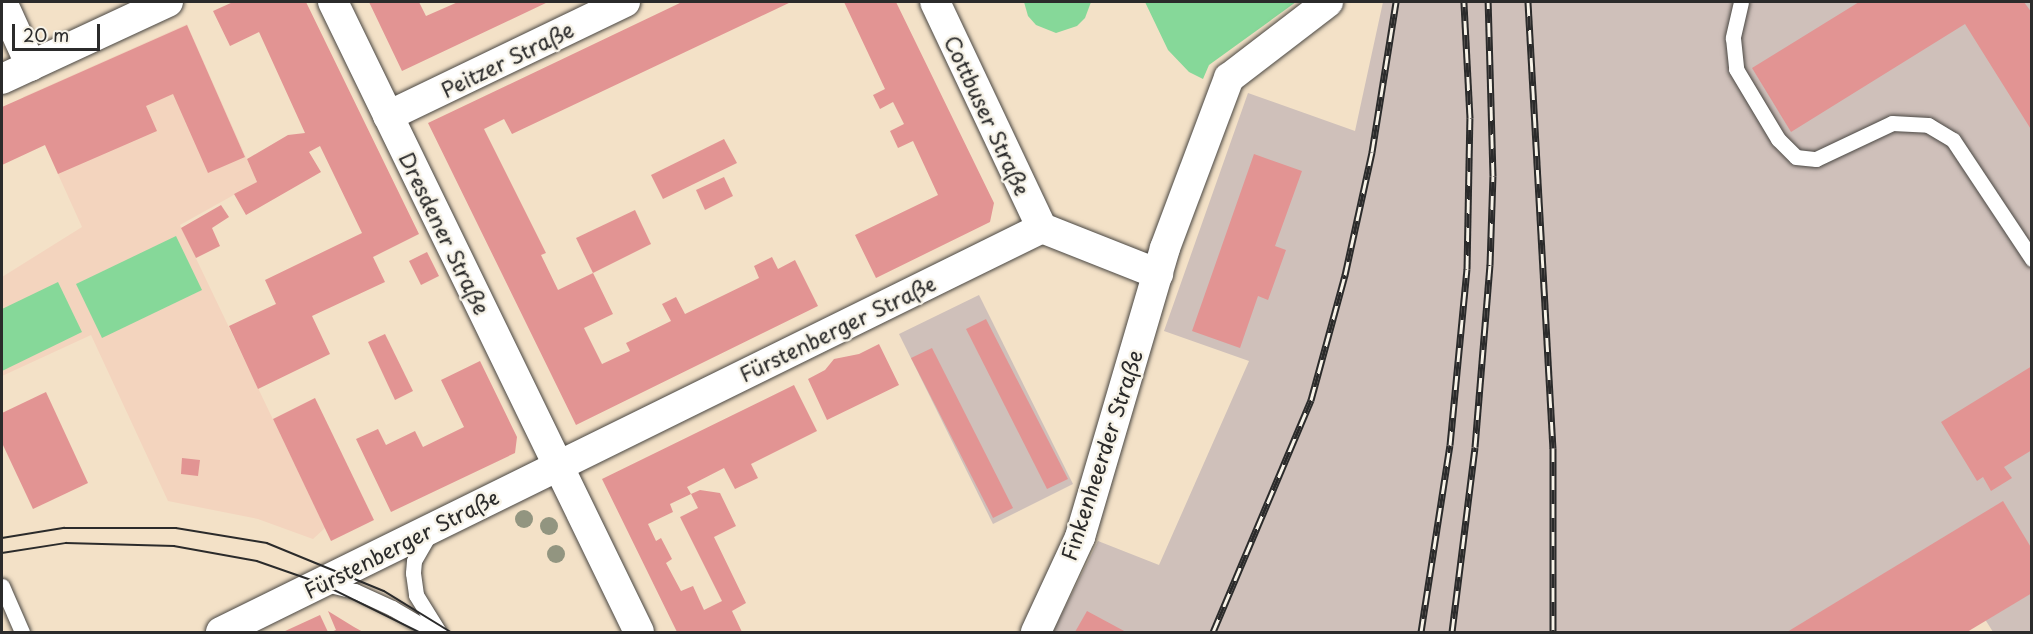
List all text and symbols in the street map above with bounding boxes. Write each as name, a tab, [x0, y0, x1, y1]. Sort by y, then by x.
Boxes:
scale bar	[15, 12, 104, 50]
street label: Peitzer Straße	[436, 16, 578, 102]
text: 20 m	[23, 21, 69, 48]
street label: Cottbuser Straße	[940, 31, 1036, 199]
street label: Dresdener Straße	[394, 147, 496, 319]
street label: Fürstenberger Straße	[734, 269, 940, 387]
street label: Finkenheerder Straße	[1055, 346, 1147, 564]
street label: Fürstenberger Straße	[299, 483, 503, 603]

